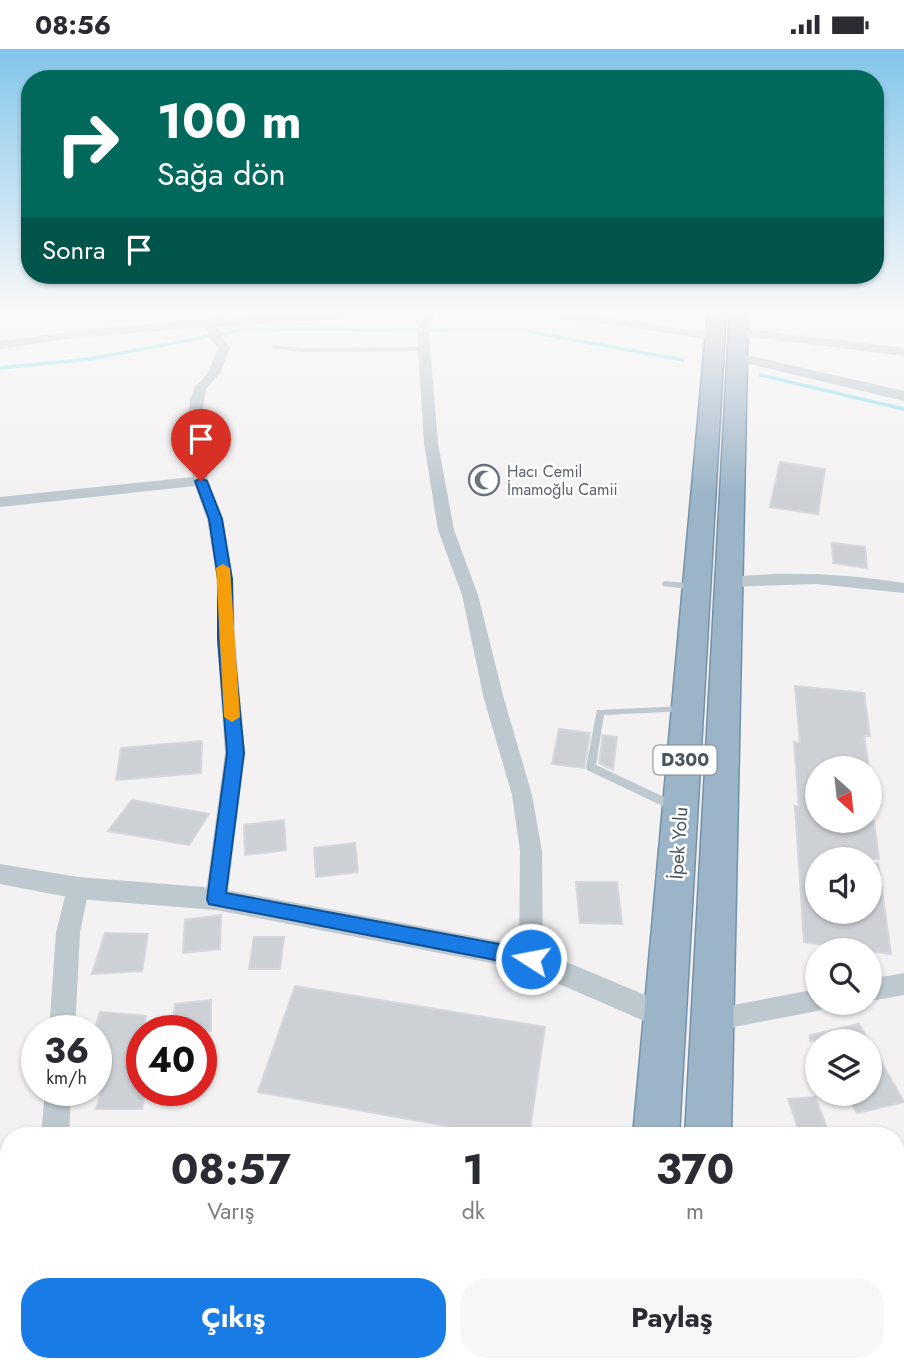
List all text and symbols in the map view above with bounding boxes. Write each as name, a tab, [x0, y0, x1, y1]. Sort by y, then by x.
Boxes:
text: 08:56	[35, 6, 111, 44]
text: 100 m	[157, 86, 302, 156]
icon: right	[42, 98, 133, 189]
text: Sağa dön	[157, 151, 286, 197]
text: Sonra	[42, 231, 106, 269]
icon: arrive	[120, 231, 158, 269]
pin	[171, 409, 231, 481]
icon: arrive	[182, 420, 220, 458]
place label: Hacı Cemil İmamoğlu Camii	[507, 460, 618, 501]
mosque icon: Hacı Cemil İmamoğlu Camii	[467, 463, 501, 497]
road number: D300	[654, 745, 716, 775]
north arrow	[805, 756, 882, 833]
map controls	[805, 756, 882, 1106]
street label: İpek Yolu	[662, 806, 695, 880]
button: sound	[805, 847, 882, 924]
position arrow	[494, 922, 568, 996]
button: search	[805, 938, 882, 1015]
speed limit sign: 40	[126, 1015, 217, 1106]
text: 36	[44, 1026, 89, 1076]
button: layers	[805, 1029, 882, 1106]
text: km/h	[46, 1065, 87, 1091]
text: 08:57	[171, 1139, 291, 1200]
text: 1	[463, 1139, 484, 1200]
text: 370	[656, 1139, 734, 1200]
text: Varış	[207, 1194, 254, 1228]
text: dk	[462, 1194, 485, 1228]
text: m	[686, 1194, 704, 1228]
button: Çıkış	[21, 1278, 446, 1358]
button: Paylaş	[460, 1278, 884, 1358]

